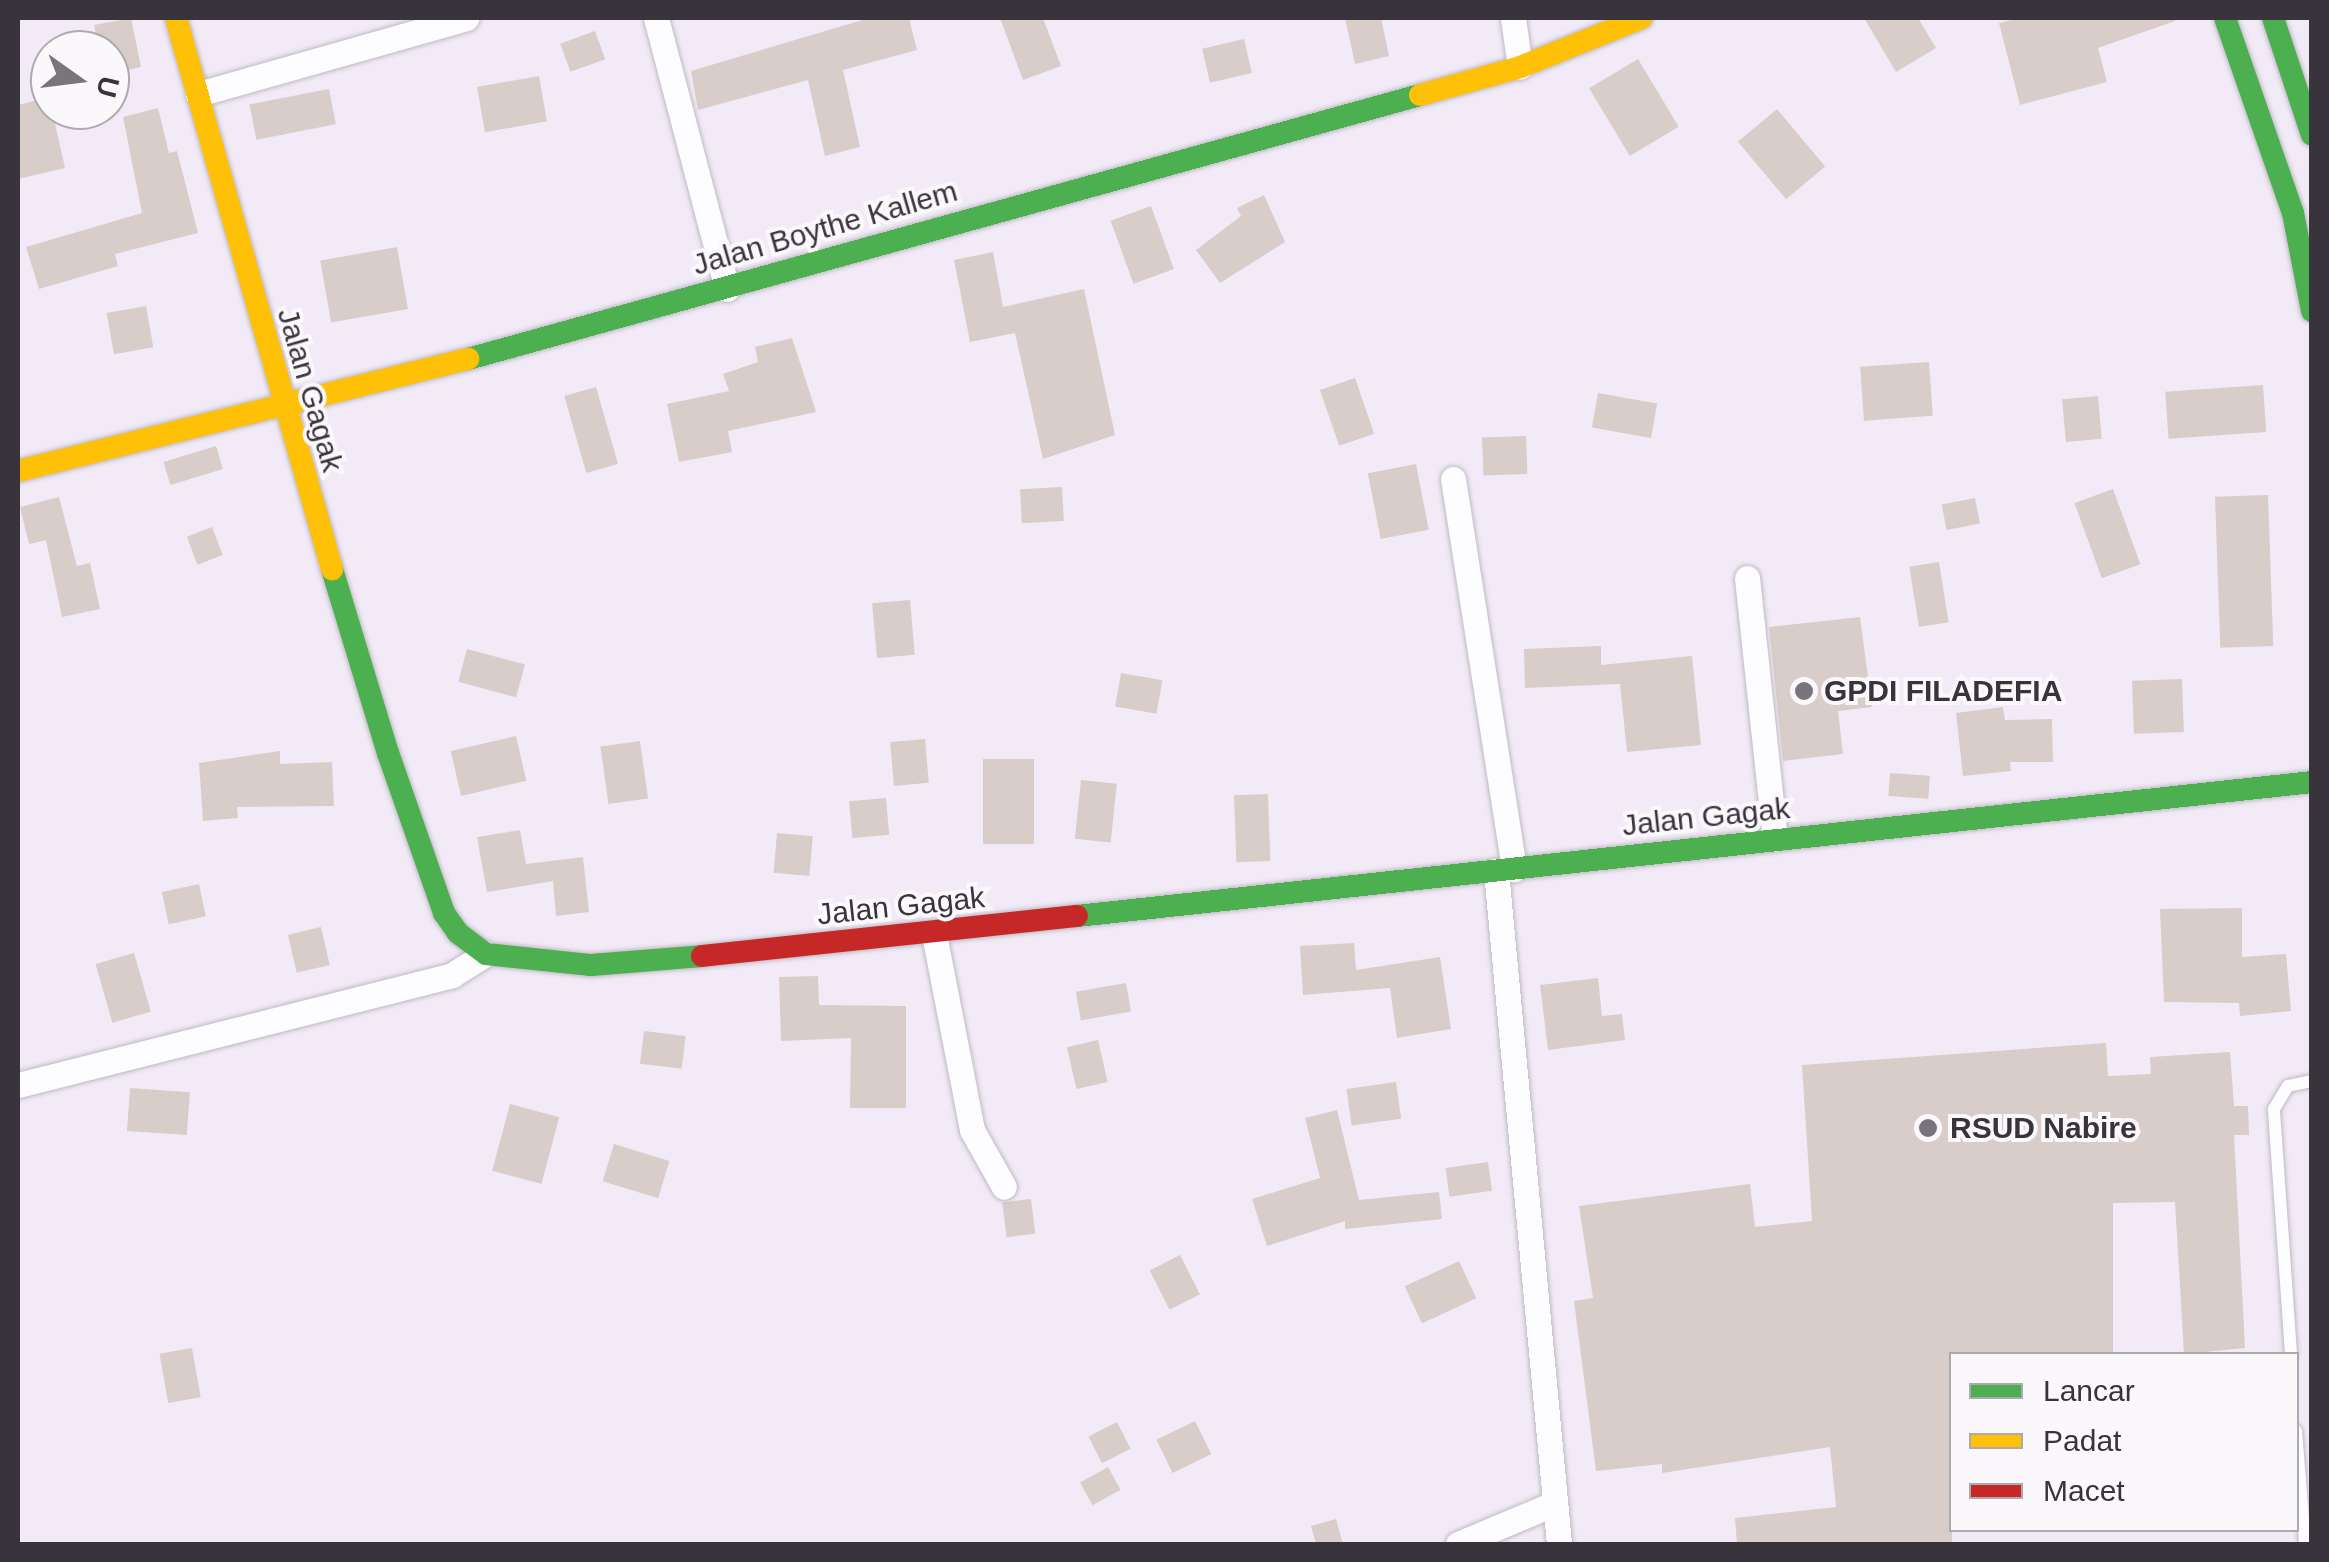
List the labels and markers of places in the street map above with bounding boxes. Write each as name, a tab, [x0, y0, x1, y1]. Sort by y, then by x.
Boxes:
place label: GPDI FILADEFIA	[1824, 673, 2062, 709]
marker: GPDI FILADEFIA	[1793, 680, 1815, 702]
place label: RSUD Nabire	[1950, 1110, 2137, 1146]
marker: RSUD Nabire	[1915, 1115, 1941, 1141]

